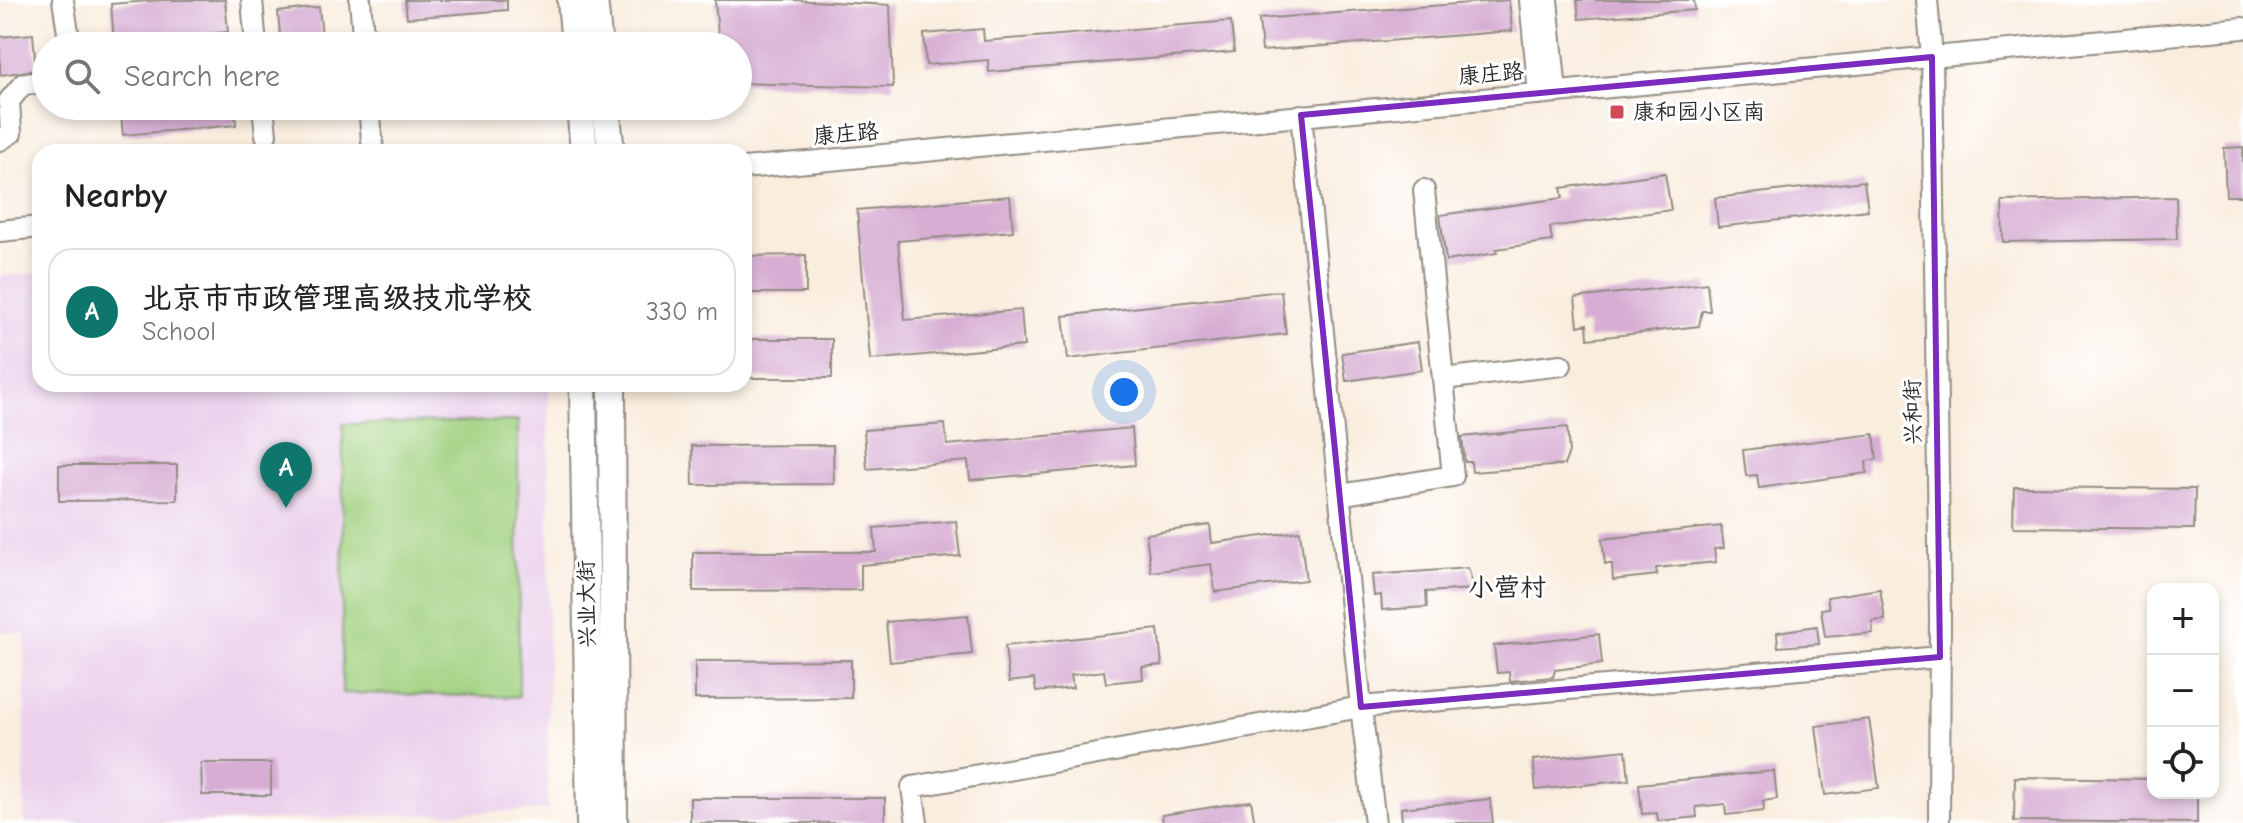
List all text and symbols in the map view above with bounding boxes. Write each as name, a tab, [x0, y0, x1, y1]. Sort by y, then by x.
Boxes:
search box	[32, 32, 752, 120]
icon: search	[60, 54, 104, 98]
street label: 康庄路	[1457, 58, 1525, 90]
text: Search here	[124, 59, 280, 94]
place label: 康和园小区南	[1633, 99, 1765, 125]
marker: 康和园小区南	[1608, 103, 1626, 121]
street label: 康庄路	[812, 118, 880, 150]
text: Nearby	[64, 176, 167, 216]
text: 北京市市政管理高级技术学校	[142, 281, 532, 316]
text: A	[85, 297, 99, 327]
text: 330 m	[646, 297, 718, 327]
text: School	[142, 317, 216, 347]
your location	[1104, 372, 1144, 412]
street label: 兴和街	[1899, 379, 1927, 445]
pin: A	[260, 442, 312, 508]
street label: 兴业大街	[573, 560, 601, 648]
district label: 小营村	[1468, 573, 1546, 603]
map controls	[2147, 583, 2219, 799]
button: +	[2147, 583, 2219, 655]
button: −	[2147, 655, 2219, 727]
button: locate	[2147, 727, 2219, 799]

